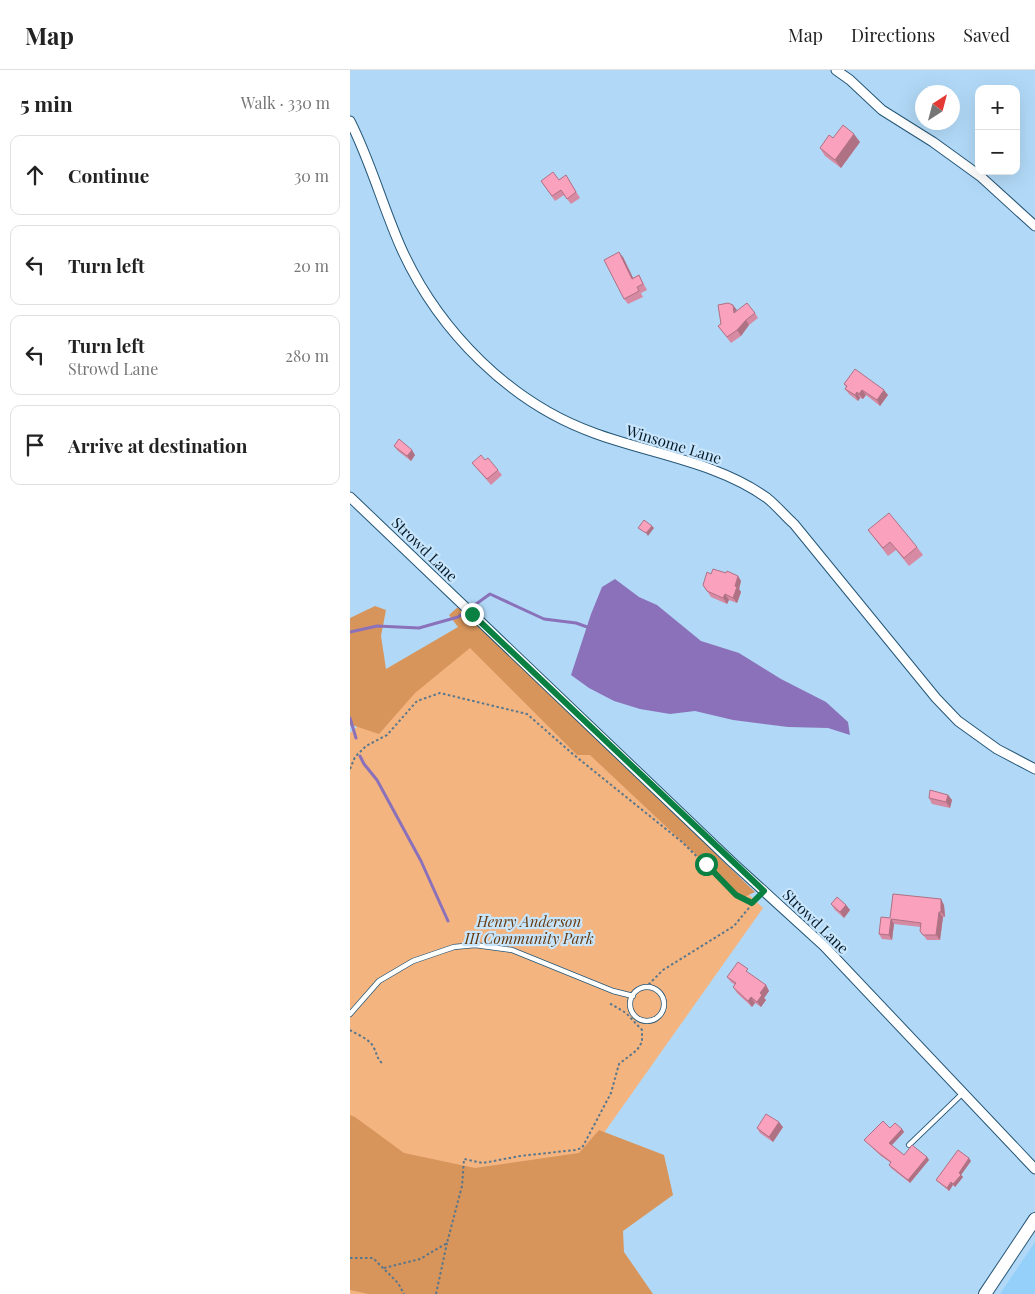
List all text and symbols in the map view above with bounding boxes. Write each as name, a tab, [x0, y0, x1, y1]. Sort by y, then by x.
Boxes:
text: Map	[25, 19, 74, 51]
text: Map	[788, 23, 823, 47]
text: Directions	[851, 23, 935, 47]
text: Saved	[963, 23, 1010, 47]
north arrow	[915, 85, 960, 130]
map controls	[975, 85, 1020, 175]
button: +	[975, 85, 1020, 130]
text: 5 min	[20, 89, 73, 117]
text: Walk · 330 m	[241, 92, 330, 113]
button: −	[975, 130, 1020, 175]
icon: ahead	[21, 161, 49, 189]
text: Continue	[68, 162, 149, 188]
text: 30 m	[294, 165, 329, 186]
icon: left	[21, 251, 49, 279]
text: Turn left	[68, 252, 145, 278]
text: 20 m	[294, 255, 329, 276]
text: Turn left	[68, 332, 145, 358]
icon: left	[21, 341, 49, 369]
text: 280 m	[285, 345, 329, 366]
text: Strowd Lane	[68, 358, 158, 379]
street label: Winsome Lane	[623, 420, 724, 468]
icon: arrive	[21, 431, 49, 459]
text: Arrive at destination	[68, 432, 248, 458]
street label: Strowd Lane	[388, 512, 462, 586]
route end	[461, 603, 484, 626]
route start	[695, 853, 718, 876]
street label: Strowd Lane	[779, 884, 853, 958]
park label: Henry Anderson III Community Park	[463, 911, 594, 948]

